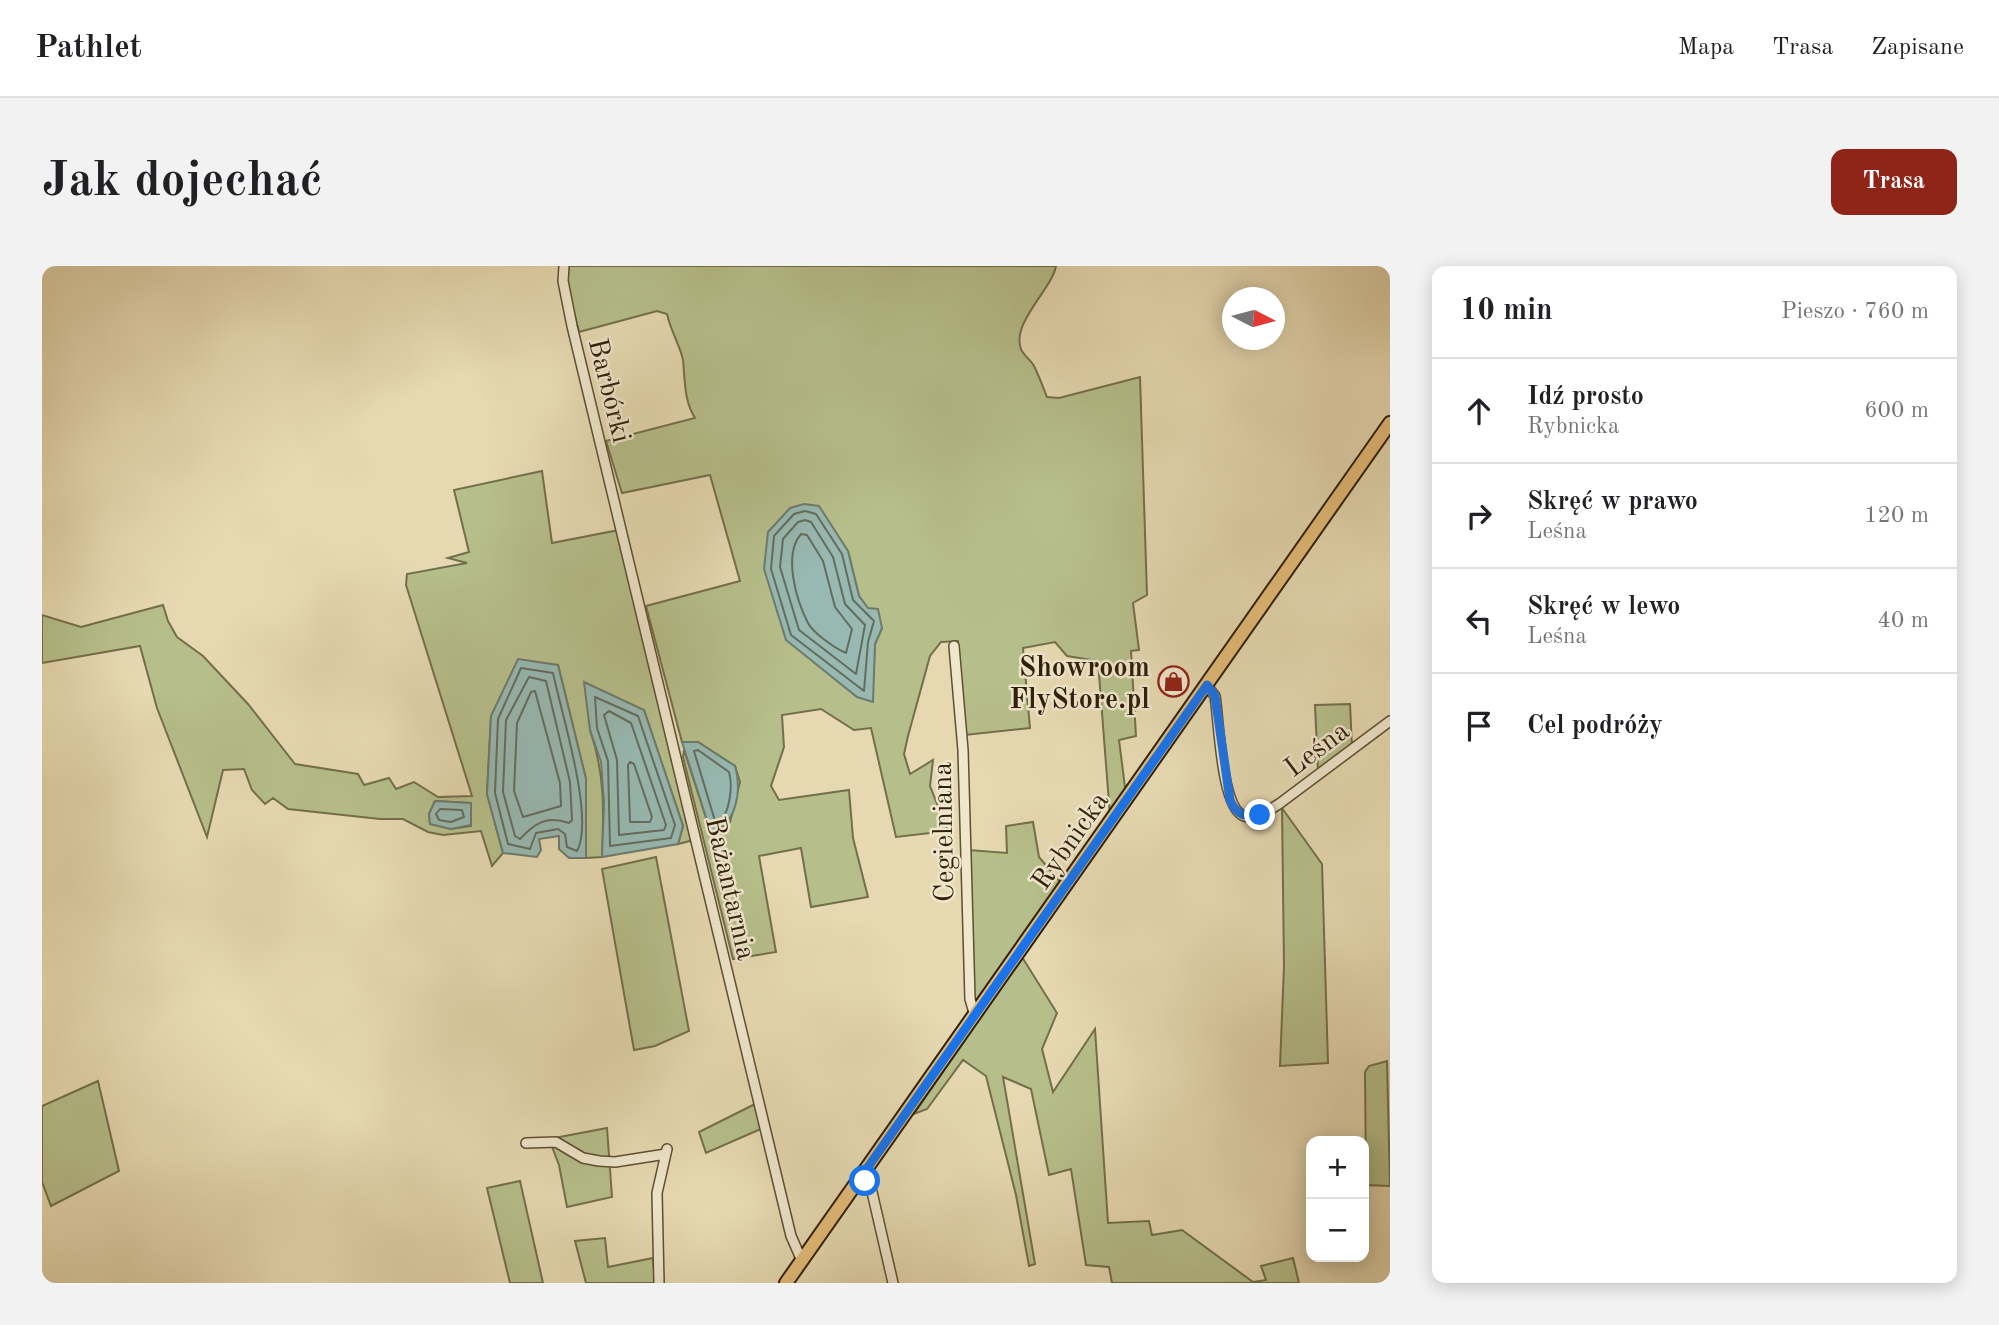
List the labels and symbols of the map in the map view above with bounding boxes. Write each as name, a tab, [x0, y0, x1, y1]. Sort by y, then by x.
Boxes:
north arrow	[1222, 287, 1285, 350]
street label: Barbórki	[582, 336, 635, 446]
place label: Showroom FlyStore.pl	[1009, 655, 1150, 715]
shop icon: Showroom FlyStore.pl	[1156, 665, 1190, 699]
street label: Leśna	[1280, 717, 1355, 783]
street label: Cegielniana	[930, 761, 960, 902]
street label: Rybnicka	[1028, 787, 1115, 896]
route end	[1244, 799, 1275, 830]
street label: Bażantarnia	[699, 814, 759, 963]
route start	[849, 1165, 880, 1196]

